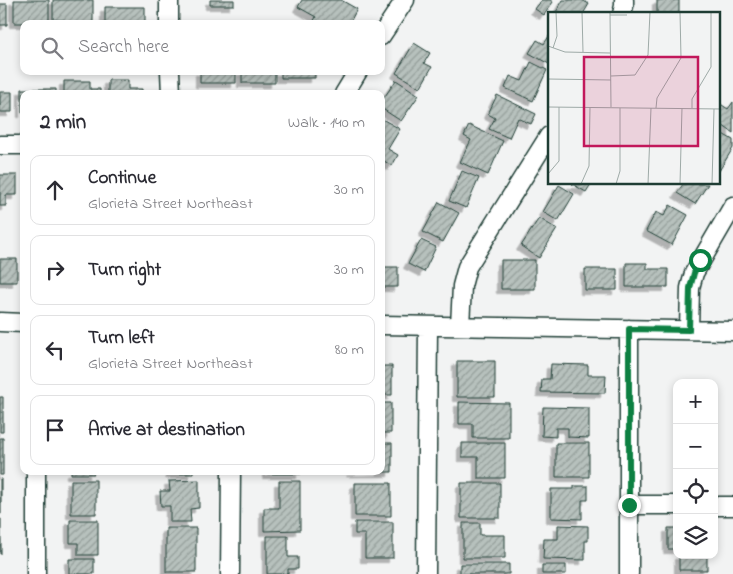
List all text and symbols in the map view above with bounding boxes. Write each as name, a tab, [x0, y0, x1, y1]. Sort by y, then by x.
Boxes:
inset map	[548, 12, 720, 185]
search box	[20, 20, 385, 75]
icon: search	[38, 34, 66, 62]
text: Search here	[78, 34, 169, 61]
text: 2 min	[40, 108, 86, 138]
text: Walk · 140 m	[288, 111, 365, 135]
text: Continue	[88, 165, 156, 192]
icon: ahead	[41, 176, 69, 204]
text: 30 m	[334, 178, 364, 202]
text: Glorieta Street Northeast	[88, 192, 253, 216]
route start	[689, 249, 712, 272]
icon: right	[41, 256, 69, 284]
text: Turn right	[88, 257, 161, 284]
text: 30 m	[334, 258, 364, 282]
text: Turn left	[88, 325, 155, 352]
icon: left	[41, 336, 69, 364]
text: 80 m	[335, 338, 364, 362]
text: Glorieta Street Northeast	[88, 352, 253, 376]
map controls	[673, 379, 718, 559]
button: +	[673, 379, 718, 424]
icon: arrive	[41, 416, 69, 444]
text: Arrive at destination	[88, 417, 245, 444]
button: −	[673, 424, 718, 469]
button: locate	[673, 469, 718, 514]
route end	[618, 494, 641, 517]
button: layers	[673, 514, 718, 559]

